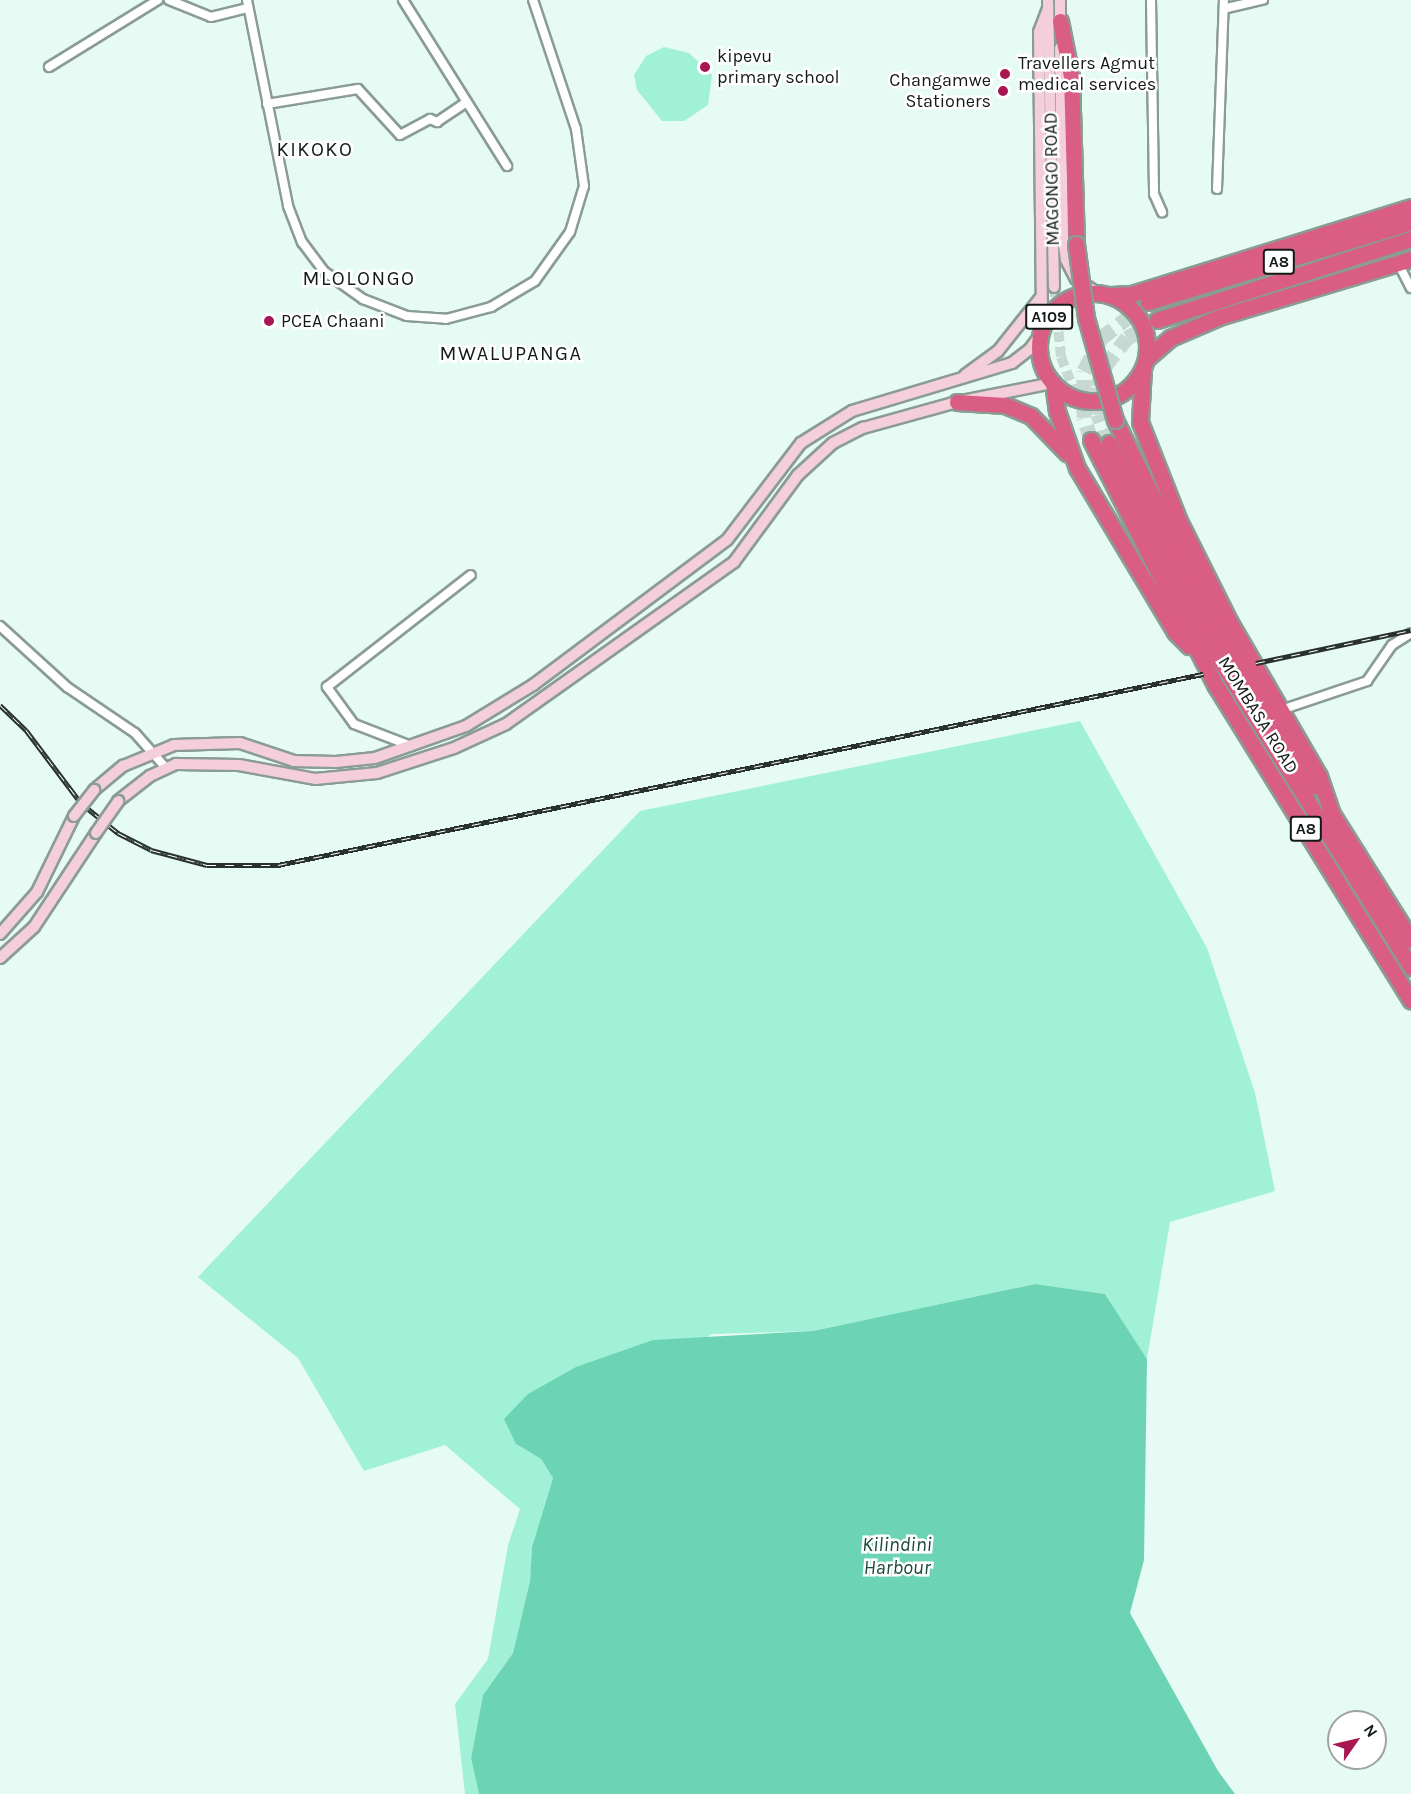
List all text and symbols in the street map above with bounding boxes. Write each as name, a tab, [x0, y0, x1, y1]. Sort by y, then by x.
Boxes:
place label: kipevu primary school	[717, 46, 840, 88]
place label: Travellers Agmut medical services	[1018, 53, 1156, 96]
marker: kipevu primary school	[698, 60, 712, 74]
marker: Travellers Agmut medical services	[996, 65, 1014, 83]
place label: Changamwe Stationers	[889, 70, 991, 112]
marker: Changamwe Stationers	[996, 84, 1010, 98]
street label: MAGONGO ROAD	[1040, 112, 1064, 246]
district label: KIKOKO	[277, 137, 353, 161]
road number: A8	[1262, 249, 1296, 275]
district label: MLOLONGO	[303, 266, 415, 290]
road number: A109	[1025, 304, 1073, 330]
place label: PCEA Chaani	[281, 310, 385, 332]
marker: PCEA Chaani	[262, 314, 276, 328]
district label: MWALUPANGA	[440, 341, 582, 365]
street label: MOMBASA ROAD	[1213, 652, 1303, 778]
road number: A8	[1290, 816, 1322, 842]
water label: Kilindini Harbour	[862, 1532, 932, 1579]
north arrow	[1327, 1710, 1387, 1770]
text: N	[1360, 1721, 1382, 1741]

